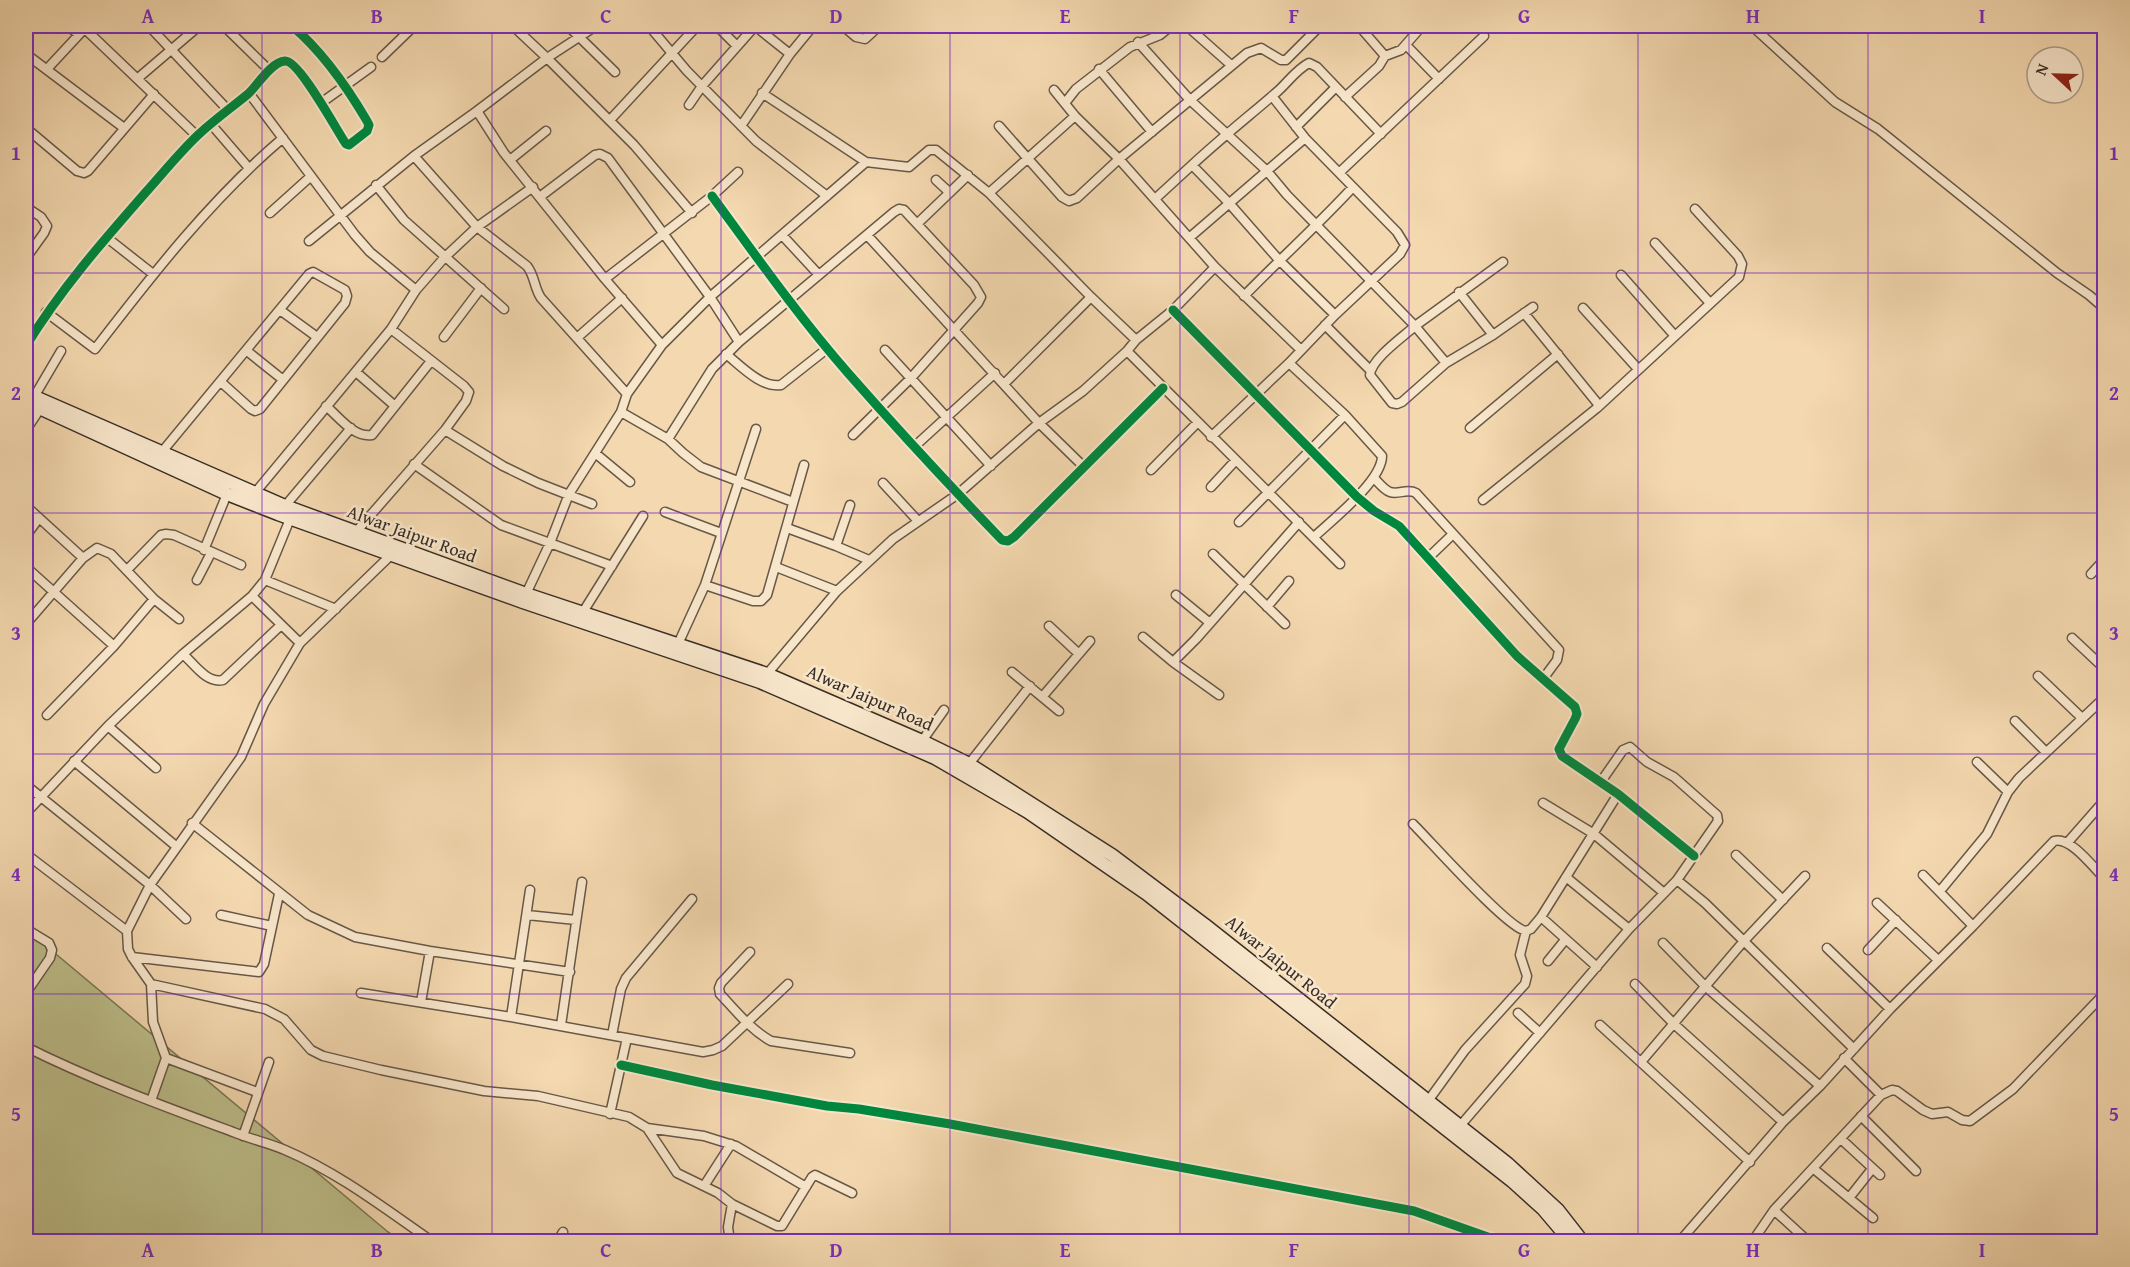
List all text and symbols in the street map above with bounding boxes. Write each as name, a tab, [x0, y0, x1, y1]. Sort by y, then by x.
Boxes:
text: A	[142, 1, 155, 30]
text: B	[371, 1, 383, 30]
text: C	[600, 1, 612, 30]
text: D	[829, 1, 843, 30]
text: E	[1060, 1, 1071, 30]
text: F	[1289, 1, 1299, 30]
text: G	[1518, 1, 1530, 30]
text: H	[1746, 1, 1760, 30]
text: I	[1979, 1, 1985, 30]
north arrow	[2025, 45, 2085, 105]
text: N	[2028, 60, 2054, 79]
text: 1	[11, 138, 21, 167]
text: 1	[2109, 138, 2119, 167]
text: 2	[11, 378, 21, 407]
text: 2	[2109, 378, 2119, 407]
street label: Alwar Jaipur Road	[344, 498, 481, 570]
text: 3	[11, 618, 21, 647]
text: 3	[2109, 618, 2119, 647]
street label: Alwar Jaipur Road	[803, 658, 938, 738]
text: 4	[11, 859, 21, 888]
text: 4	[2109, 859, 2119, 888]
street label: Alwar Jaipur Road	[1220, 908, 1343, 1015]
text: 5	[11, 1099, 21, 1128]
text: 5	[2109, 1099, 2119, 1128]
text: A	[142, 1235, 155, 1264]
text: B	[371, 1235, 383, 1264]
text: C	[600, 1235, 612, 1264]
text: D	[829, 1235, 843, 1264]
text: E	[1060, 1235, 1071, 1264]
text: F	[1289, 1235, 1299, 1264]
text: G	[1518, 1235, 1530, 1264]
text: H	[1746, 1235, 1760, 1264]
text: I	[1979, 1235, 1985, 1264]

